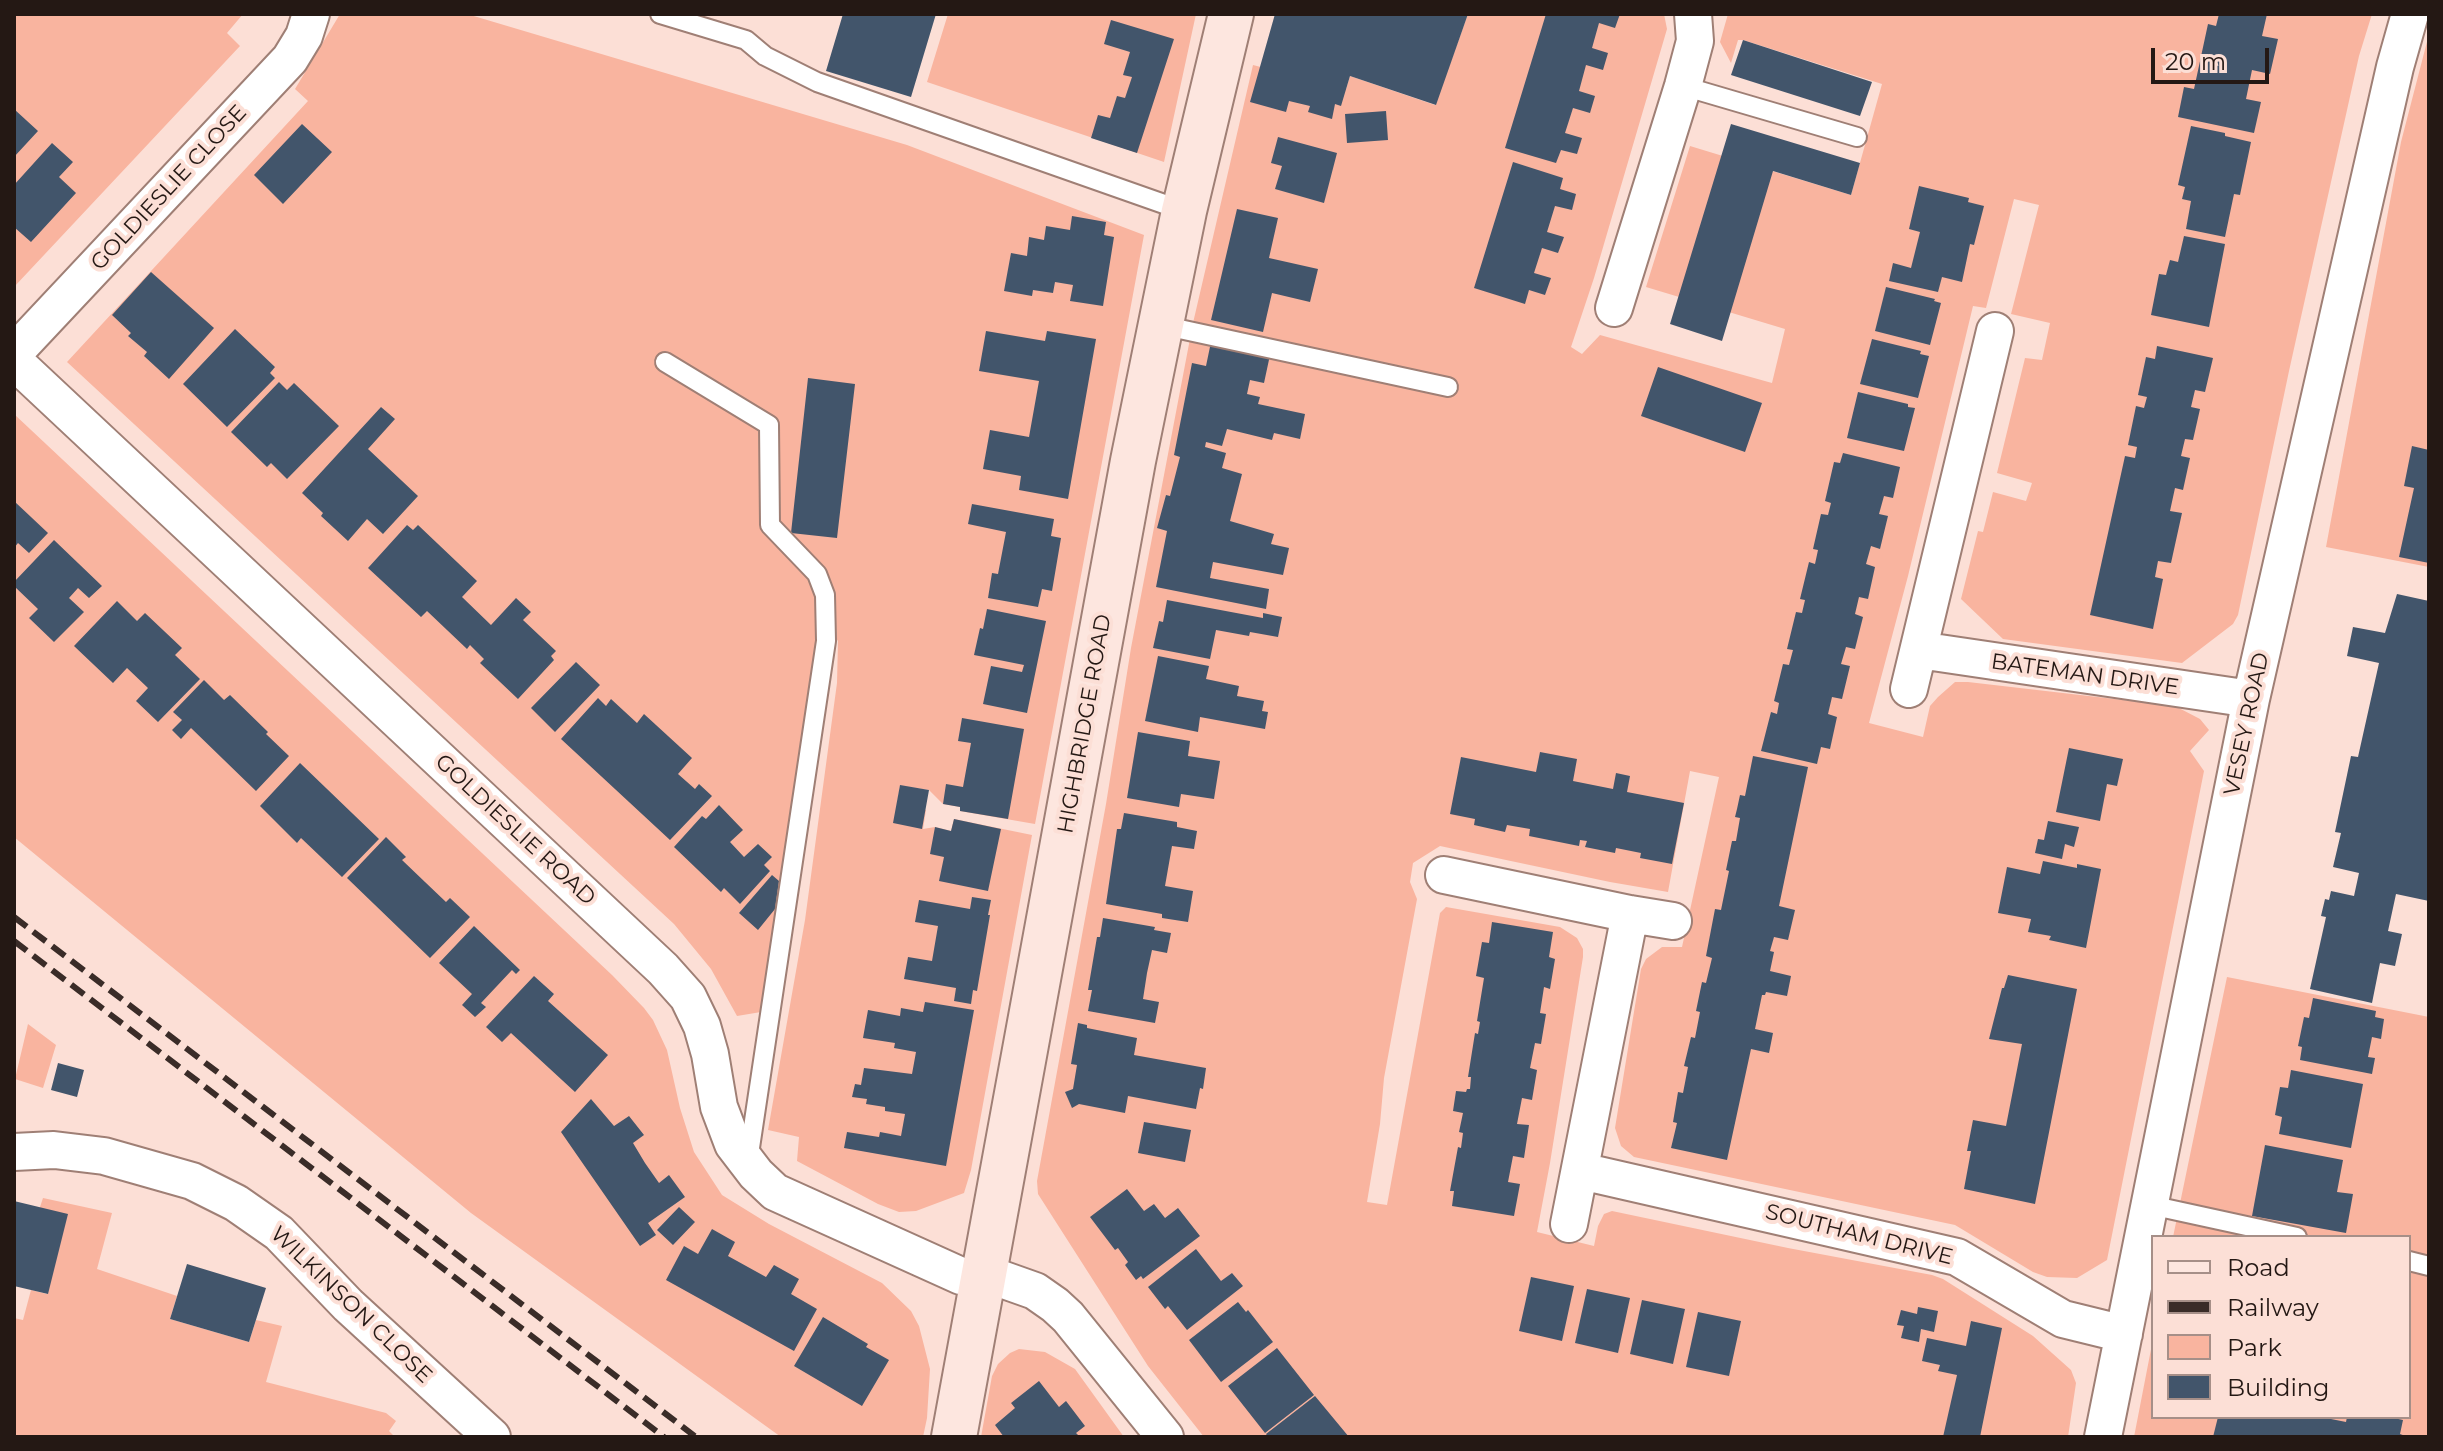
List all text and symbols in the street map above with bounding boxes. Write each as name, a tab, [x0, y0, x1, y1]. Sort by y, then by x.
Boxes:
scale bar	[2155, 32, 2273, 82]
text: 20 m	[2165, 47, 2226, 76]
street label: GOLDIESLIE CLOSE	[86, 100, 252, 276]
street label: HIGHBRIDGE ROAD	[1053, 612, 1117, 836]
street label: BATEMAN DRIVE	[1989, 649, 2181, 701]
street label: VESEY ROAD	[2219, 650, 2275, 798]
street label: GOLDIESLIE ROAD	[429, 749, 601, 911]
street label: SOUTHAM DRIVE	[1763, 1199, 1955, 1271]
street label: WILKINSON CLOSE	[265, 1221, 437, 1389]
legend	[2151, 1235, 2411, 1419]
text: Road	[2227, 1253, 2290, 1282]
text: Railway	[2227, 1293, 2319, 1322]
text: Park	[2227, 1333, 2282, 1362]
text: Building	[2227, 1373, 2330, 1402]

